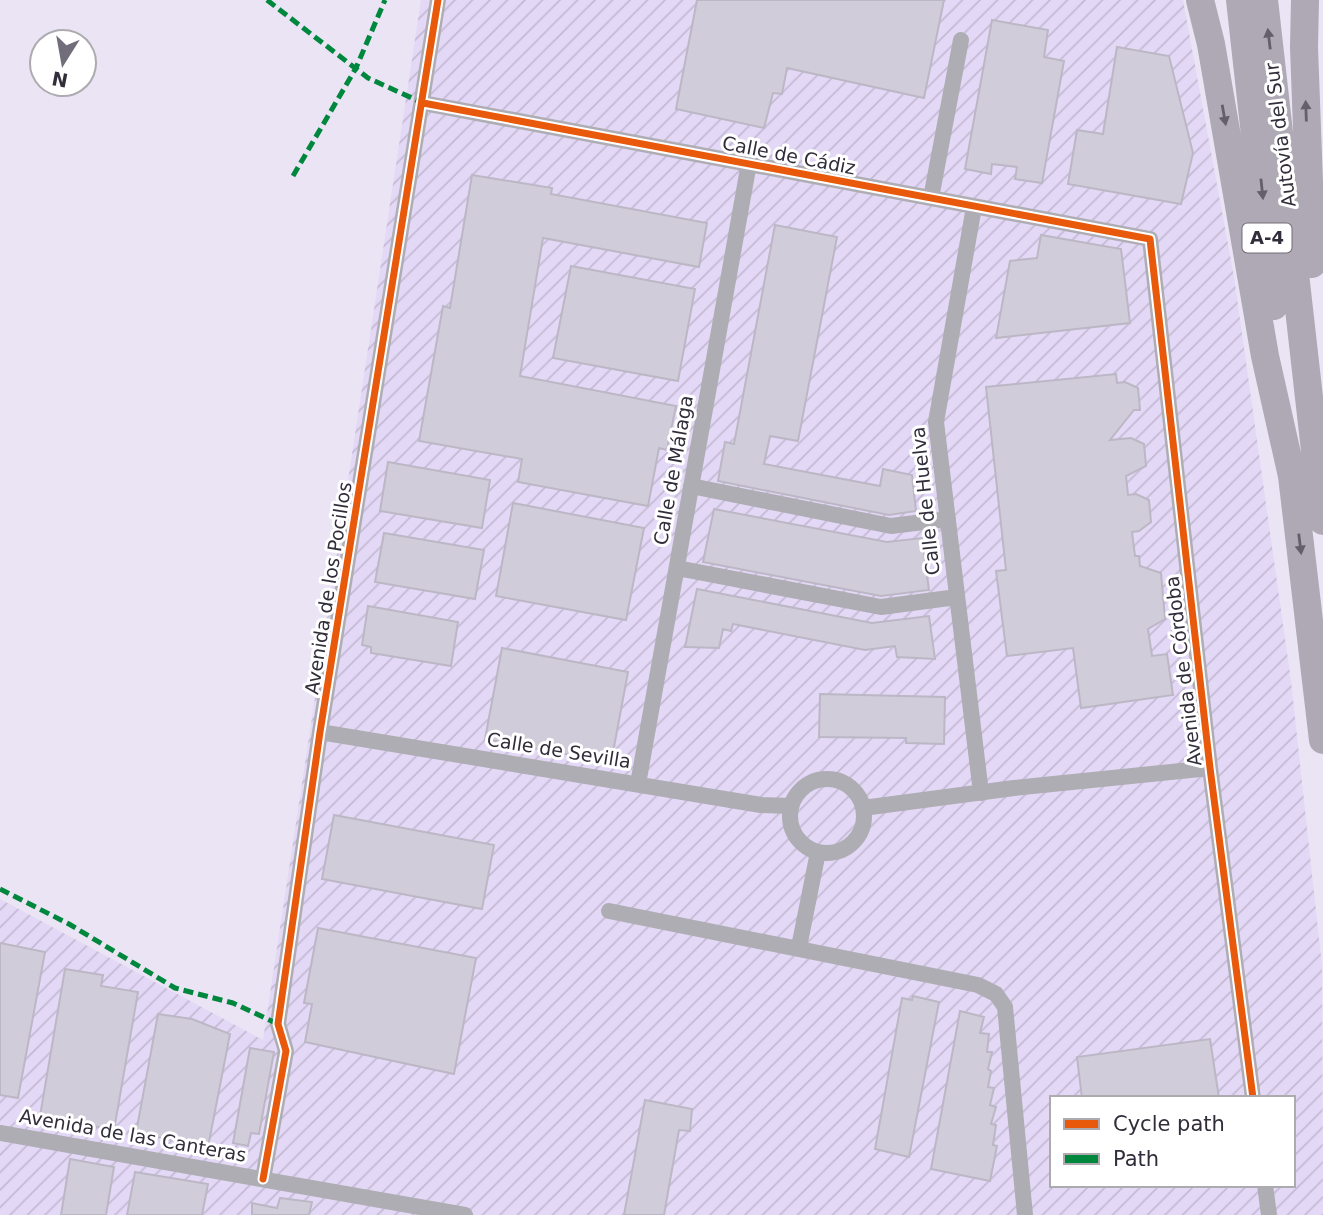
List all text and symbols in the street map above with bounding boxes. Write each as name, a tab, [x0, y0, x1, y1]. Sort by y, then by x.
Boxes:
north arrow	[28, 28, 98, 98]
one-way arrow	[1263, 28, 1274, 50]
street label: Autovía del Sur	[1260, 61, 1300, 208]
text: N	[50, 67, 70, 92]
one-way arrow	[1300, 100, 1311, 122]
one-way arrow	[1219, 104, 1230, 126]
street label: Calle de Cádiz	[721, 131, 857, 179]
one-way arrow	[1257, 179, 1268, 201]
road number: A-4	[1242, 224, 1292, 252]
street label: Calle de Málaga	[649, 393, 697, 547]
street label: Calle de Huelva	[906, 426, 944, 576]
street label: Avenida de los Pocillos	[300, 480, 356, 696]
one-way arrow	[1295, 533, 1306, 555]
street label: Avenida de Córdoba	[1160, 575, 1206, 767]
street label: Calle de Sevilla	[485, 728, 633, 772]
legend	[1050, 1096, 1295, 1187]
street label: Avenida de las Canteras	[18, 1104, 248, 1166]
text: Cycle path	[1113, 1112, 1225, 1136]
text: Path	[1113, 1147, 1159, 1171]

